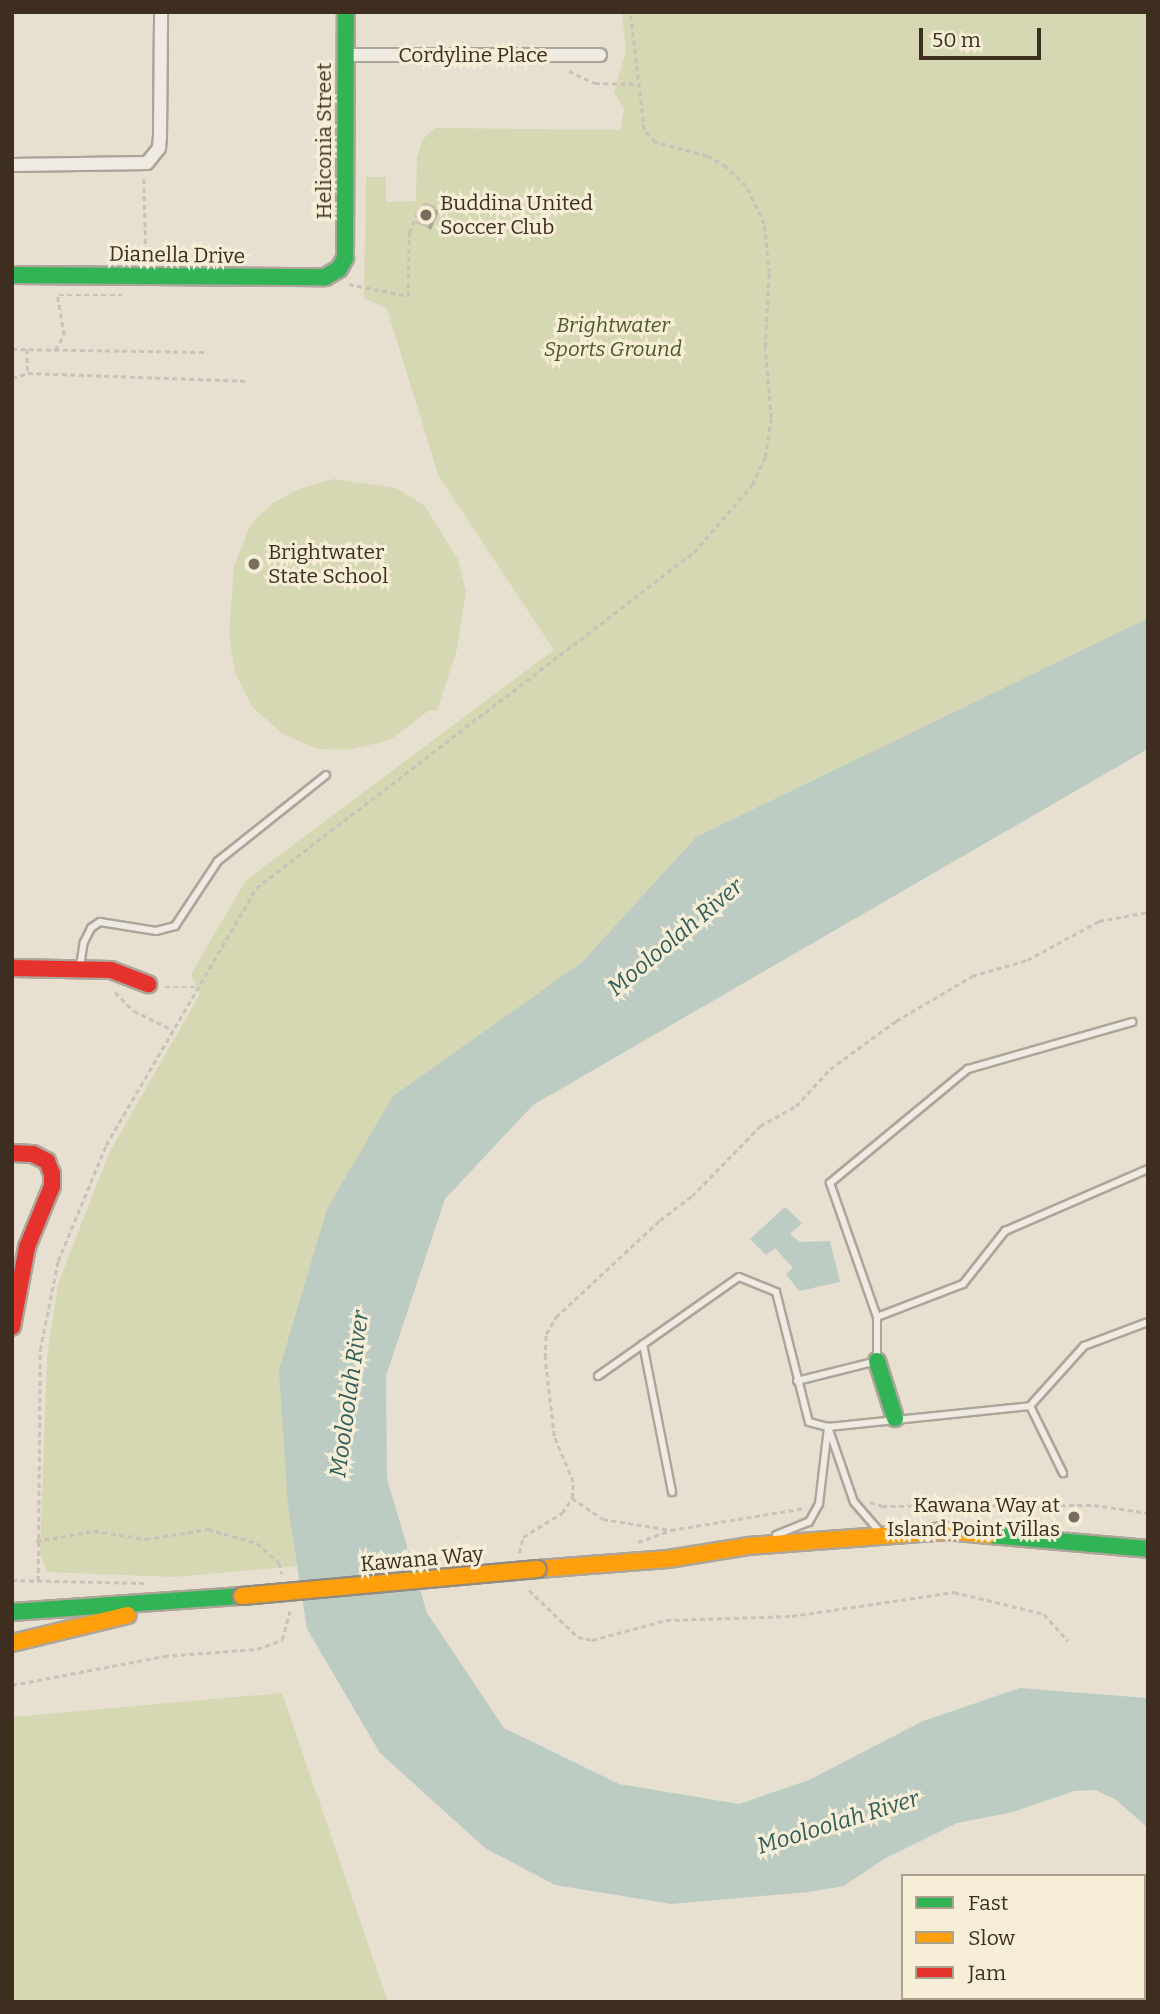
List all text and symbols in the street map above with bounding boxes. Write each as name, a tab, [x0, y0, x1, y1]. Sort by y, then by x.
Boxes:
scale bar	[922, 14, 1044, 58]
text: 50 m	[932, 27, 981, 53]
street label: Cordyline Place	[398, 42, 548, 68]
street label: Heliconia Street	[311, 63, 337, 219]
place label: Buddina United Soccer Club	[440, 190, 593, 240]
marker: Buddina United Soccer Club	[418, 207, 434, 223]
street label: Dianella Drive	[109, 241, 245, 269]
park label: Brightwater Sports Ground	[544, 312, 682, 362]
place label: Brightwater State School	[268, 539, 388, 589]
marker: Brightwater State School	[246, 556, 262, 572]
water label: Mooloolah River	[602, 873, 748, 1001]
water label: Mooloolah River	[324, 1309, 374, 1479]
place label: Kawana Way at Island Point Villas	[887, 1492, 1060, 1542]
marker: Kawana Way at Island Point Villas	[1066, 1509, 1082, 1525]
street label: Kawana Way	[359, 1541, 485, 1577]
water label: Mooloolah River	[754, 1784, 922, 1860]
legend	[901, 1874, 1146, 2000]
text: Fast	[968, 1890, 1008, 1916]
text: Slow	[968, 1925, 1015, 1951]
text: Jam	[968, 1960, 1006, 1986]

